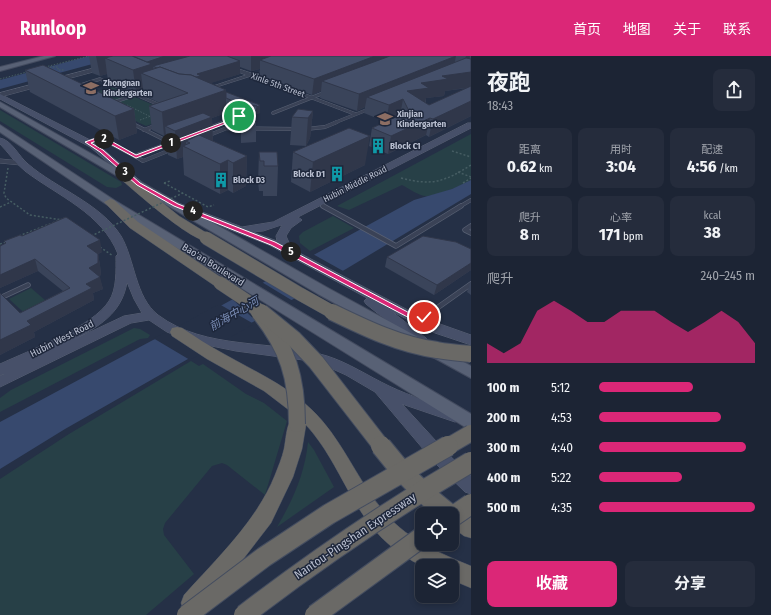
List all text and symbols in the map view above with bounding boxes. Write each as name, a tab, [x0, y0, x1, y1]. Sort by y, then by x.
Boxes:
text: Runloop	[20, 17, 86, 40]
text: 首页	[573, 21, 601, 38]
text: 地图	[623, 21, 651, 38]
text: 关于	[673, 21, 701, 38]
text: 联系	[723, 21, 751, 38]
text: 夜跑	[487, 69, 531, 96]
button: share	[713, 69, 755, 111]
street label: Xinle 5th Street	[250, 71, 306, 99]
place label: Zhongnan Kindergarten	[103, 78, 153, 98]
school or university icon: Zhongnan Kindergarten	[82, 79, 100, 97]
text: 18:43	[487, 98, 513, 113]
pin	[222, 99, 256, 133]
icon: arrive	[228, 105, 250, 127]
place label: Xinjian Kindergarten	[396, 109, 447, 129]
school or university icon: Xinjian Kindergarten	[376, 110, 394, 128]
pin: 2	[94, 129, 114, 149]
text: 2	[101, 132, 107, 145]
pin: 1	[161, 133, 181, 153]
text: 1	[169, 136, 173, 149]
building icon: Block C1	[369, 137, 387, 155]
place label: Block C1	[390, 141, 421, 151]
text: 距离	[519, 143, 541, 156]
text: 用时	[610, 143, 632, 156]
text: 配速	[701, 143, 723, 156]
text: 0.62	[507, 156, 536, 177]
text: 3:04	[606, 156, 636, 177]
text: 4:56	[687, 156, 717, 177]
pin: 3	[115, 162, 135, 182]
text: km	[536, 162, 553, 175]
text: /km	[717, 162, 738, 175]
street label: Hubin Middle Road	[322, 164, 389, 204]
text: 3	[122, 165, 128, 178]
building icon: Block D1	[328, 165, 346, 183]
place label: Block D1	[293, 169, 325, 179]
building icon: Block D3	[212, 171, 230, 189]
place label: Block D3	[233, 175, 265, 185]
pin: 4	[183, 201, 203, 221]
text: 4	[190, 204, 196, 217]
text: kcal	[703, 209, 721, 222]
text: 爬升	[519, 211, 541, 224]
text: 心率	[610, 211, 632, 224]
text: 38	[704, 222, 721, 243]
text: 8	[520, 224, 529, 245]
text: 171	[599, 224, 620, 245]
text: m	[529, 230, 540, 243]
text: bpm	[620, 230, 643, 243]
street label: Bao'an Boulevard	[180, 241, 246, 289]
pin: 5	[281, 242, 301, 262]
text: 5	[288, 245, 294, 258]
text: 240–245 m	[700, 268, 755, 283]
text: 爬升	[487, 271, 513, 286]
water label: 前海中心河	[207, 294, 263, 333]
pin	[407, 300, 441, 334]
icon: check	[413, 306, 435, 328]
street label: Hubin West Road	[28, 318, 96, 360]
text: 100 m	[487, 380, 519, 395]
text: 5:12	[551, 380, 570, 395]
text: 200 m	[487, 410, 520, 425]
text: 4:53	[551, 410, 572, 425]
text: 300 m	[487, 440, 520, 455]
text: 4:40	[551, 440, 573, 455]
text: 400 m	[487, 470, 521, 485]
text: 5:22	[551, 470, 571, 485]
street label: Nantou-Pingshan Expressway	[291, 490, 419, 582]
text: 500 m	[487, 500, 520, 515]
text: 4:35	[551, 500, 572, 515]
map controls	[415, 507, 459, 603]
button: locate	[415, 507, 459, 551]
button: layers	[415, 559, 459, 603]
button: 收藏	[487, 561, 617, 607]
button: 分享	[625, 561, 755, 607]

